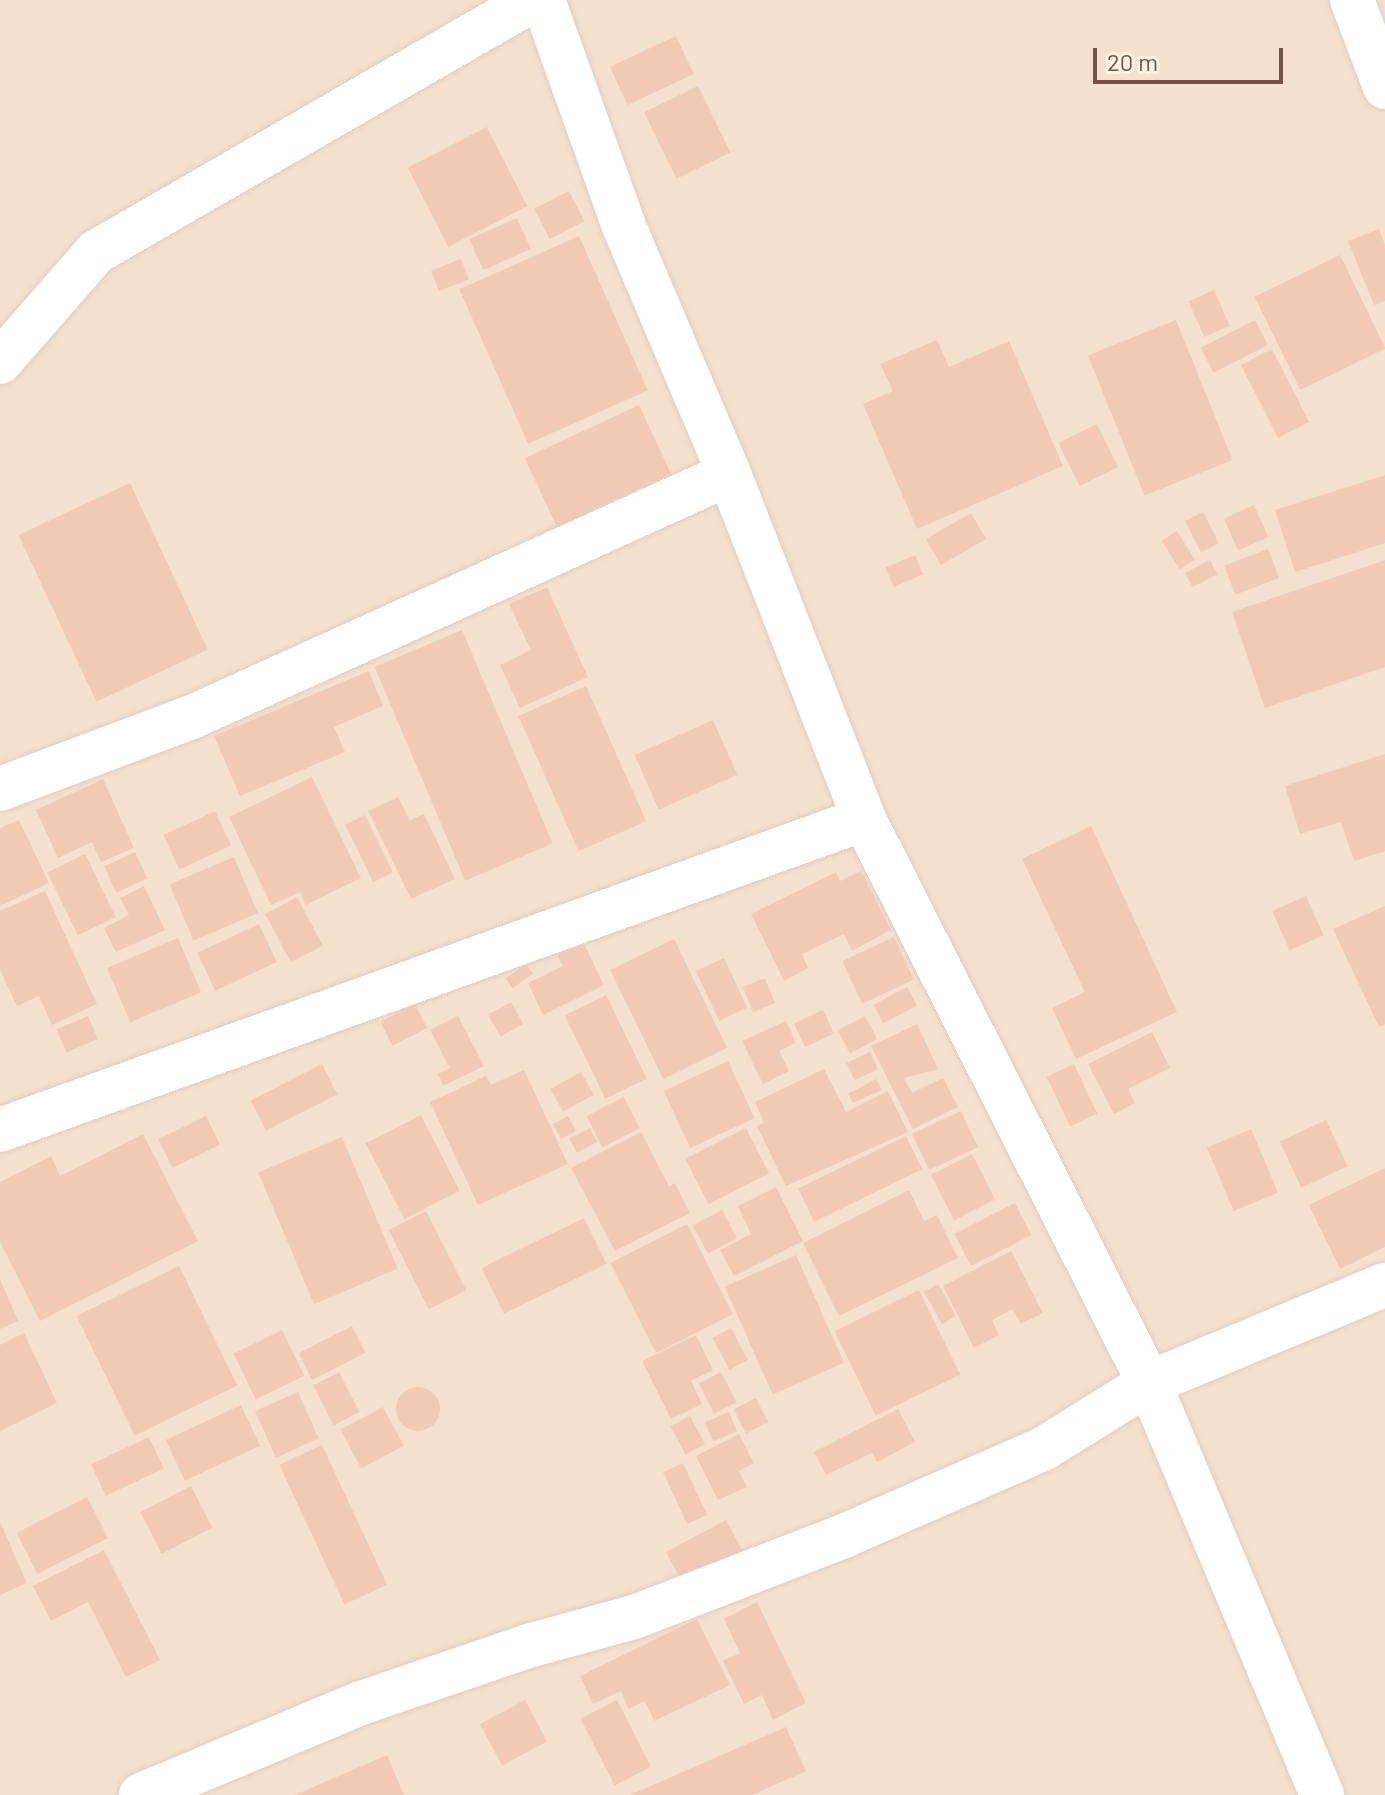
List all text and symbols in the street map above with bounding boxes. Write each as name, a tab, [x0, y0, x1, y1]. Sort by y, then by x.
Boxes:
scale bar	[1097, 32, 1287, 82]
text: 20 m	[1107, 47, 1158, 76]

